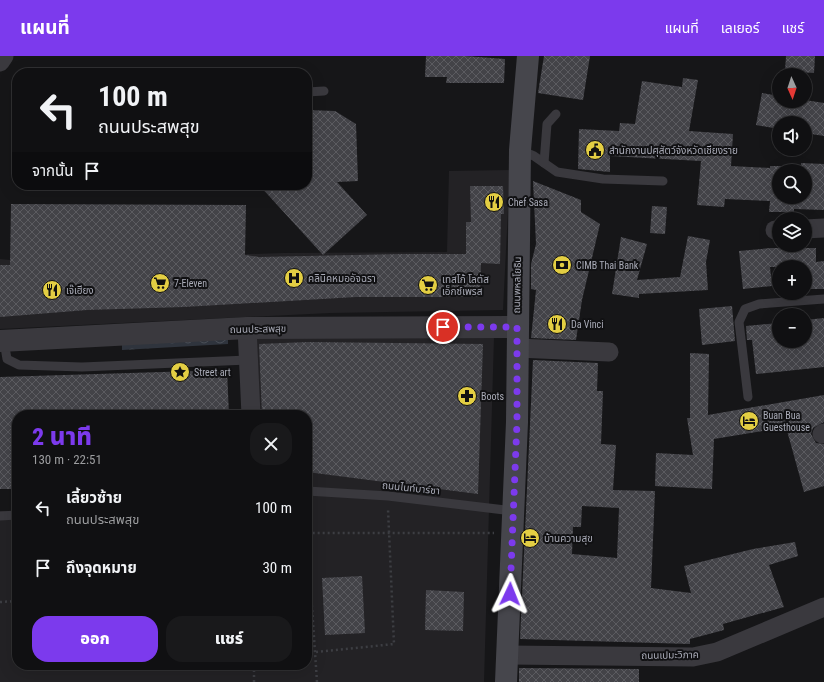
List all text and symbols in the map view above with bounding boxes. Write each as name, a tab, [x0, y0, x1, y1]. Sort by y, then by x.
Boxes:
text: แผนที่	[20, 16, 70, 39]
text: แผนที่	[665, 20, 699, 36]
text: เลเยอร์	[721, 20, 760, 36]
text: แชร์	[782, 20, 804, 36]
north arrow	[772, 68, 812, 108]
map controls	[772, 68, 812, 348]
text: 100 m	[98, 80, 168, 113]
icon: left	[32, 84, 84, 136]
text: ถนนประสพสุข	[98, 116, 200, 137]
button: sound	[772, 116, 812, 156]
public building icon: สำนักงานปศุสัตว์จังหวัดเชียงราย	[584, 139, 606, 161]
place label: สำนักงานปศุสัตว์จังหวัดเชียงราย	[609, 145, 738, 157]
icon: arrive	[81, 160, 103, 182]
text: จากนั้น	[32, 162, 73, 180]
button: search	[772, 164, 812, 204]
restaurant icon: Chef Sasa	[483, 191, 505, 213]
place label: Chef Sasa	[508, 197, 548, 208]
button: layers	[772, 212, 812, 252]
bank icon: CIMB Thai Bank	[551, 254, 573, 276]
street label: ถนนพหลโยธิน	[511, 256, 523, 314]
place label: CIMB Thai Bank	[576, 260, 639, 271]
button: +	[772, 260, 812, 300]
hospital icon: คลินิคหมออัจฉรา	[283, 267, 305, 289]
supermarket icon: 7-Eleven	[149, 272, 171, 294]
place label: คลินิคหมออัจฉรา	[308, 273, 376, 284]
supermarket icon: เทสโก้ โลตัส เอ็กซ์เพรส	[417, 274, 439, 296]
place label: เทสโก้ โลตัส เอ็กซ์เพรส	[442, 274, 489, 297]
place label: 7-Eleven	[174, 278, 207, 289]
restaurant icon: เจ๊เฮียง	[41, 279, 63, 301]
place label: เจ๊เฮียง	[66, 284, 94, 296]
button: −	[772, 308, 812, 348]
pin	[426, 310, 460, 344]
restaurant icon: Da Vinci	[546, 313, 568, 335]
icon: arrive	[432, 316, 454, 338]
place label: Da Vinci	[571, 319, 603, 330]
street label: ถนนประสพสุข	[230, 323, 286, 336]
place icon: Street art	[169, 361, 191, 383]
place label: Street art	[194, 367, 231, 378]
pharmacy icon: Boots	[456, 385, 478, 407]
place label: Boots	[481, 391, 504, 402]
hotel icon: Buan Bua Guesthouse	[738, 410, 760, 432]
place label: Buan Bua Guesthouse	[763, 410, 810, 433]
text: 2 นาที	[32, 423, 92, 451]
button: close	[250, 423, 292, 465]
text: 130 m · 22:51	[32, 452, 102, 467]
street label: ถนนไนท์บาร์ซา	[382, 479, 440, 497]
text: เลี้ยวซ้าย	[66, 489, 122, 507]
icon: left	[32, 497, 54, 519]
text: 100 m	[255, 499, 292, 517]
text: ถนนประสพสุข	[66, 512, 139, 527]
hotel icon: บ้านความสุข	[519, 527, 541, 549]
place label: บ้านความสุข	[544, 533, 593, 545]
icon: arrive	[32, 557, 54, 579]
text: ถึงจุดหมาย	[66, 559, 137, 577]
text: 30 m	[262, 559, 292, 577]
position arrow	[489, 573, 531, 615]
button: ออก	[32, 616, 158, 662]
button: แชร์	[166, 616, 292, 662]
street label: ถนนเปมะวิภาค	[641, 649, 699, 661]

